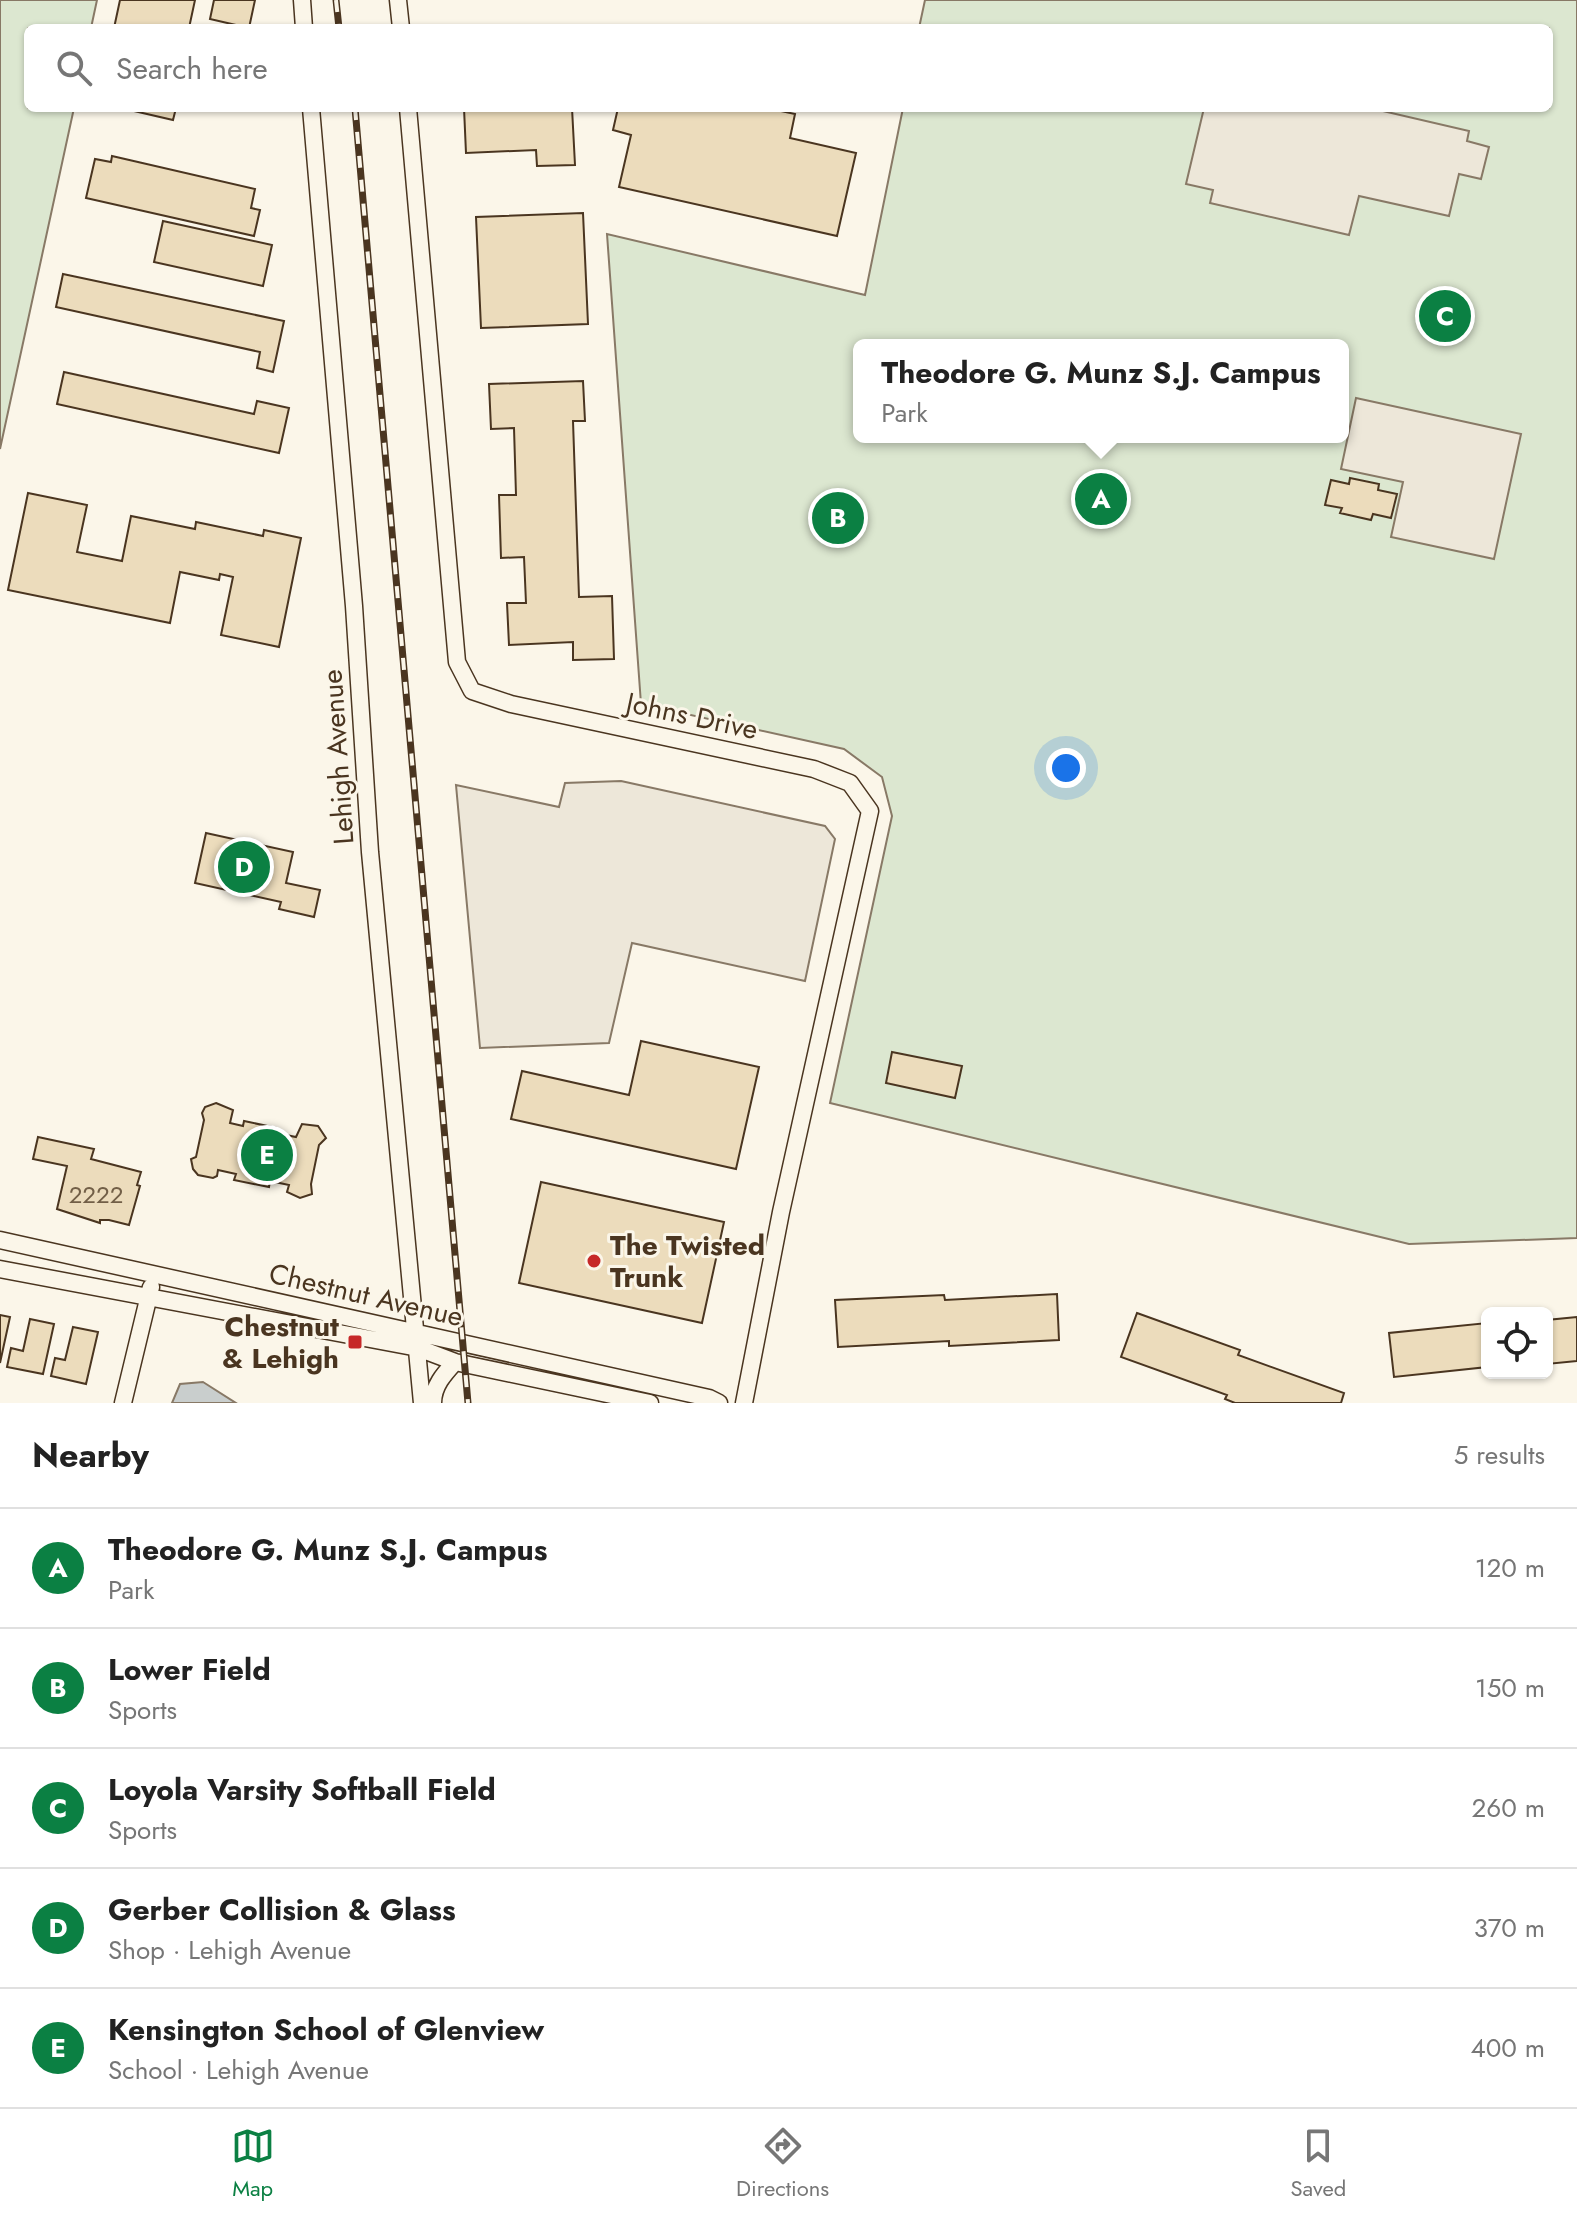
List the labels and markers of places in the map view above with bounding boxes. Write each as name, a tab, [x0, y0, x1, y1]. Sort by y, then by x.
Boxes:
pin: C	[1419, 286, 1471, 346]
pin: A	[1075, 469, 1127, 529]
pin: B	[812, 488, 864, 548]
pin: D	[218, 837, 270, 897]
pin: E	[241, 1125, 293, 1185]
place label: The Twisted Trunk	[610, 1225, 765, 1298]
marker: The Twisted Trunk	[585, 1252, 603, 1270]
place label: Chestnut & Lehigh	[222, 1306, 339, 1379]
marker: Chestnut & Lehigh	[346, 1333, 364, 1351]

